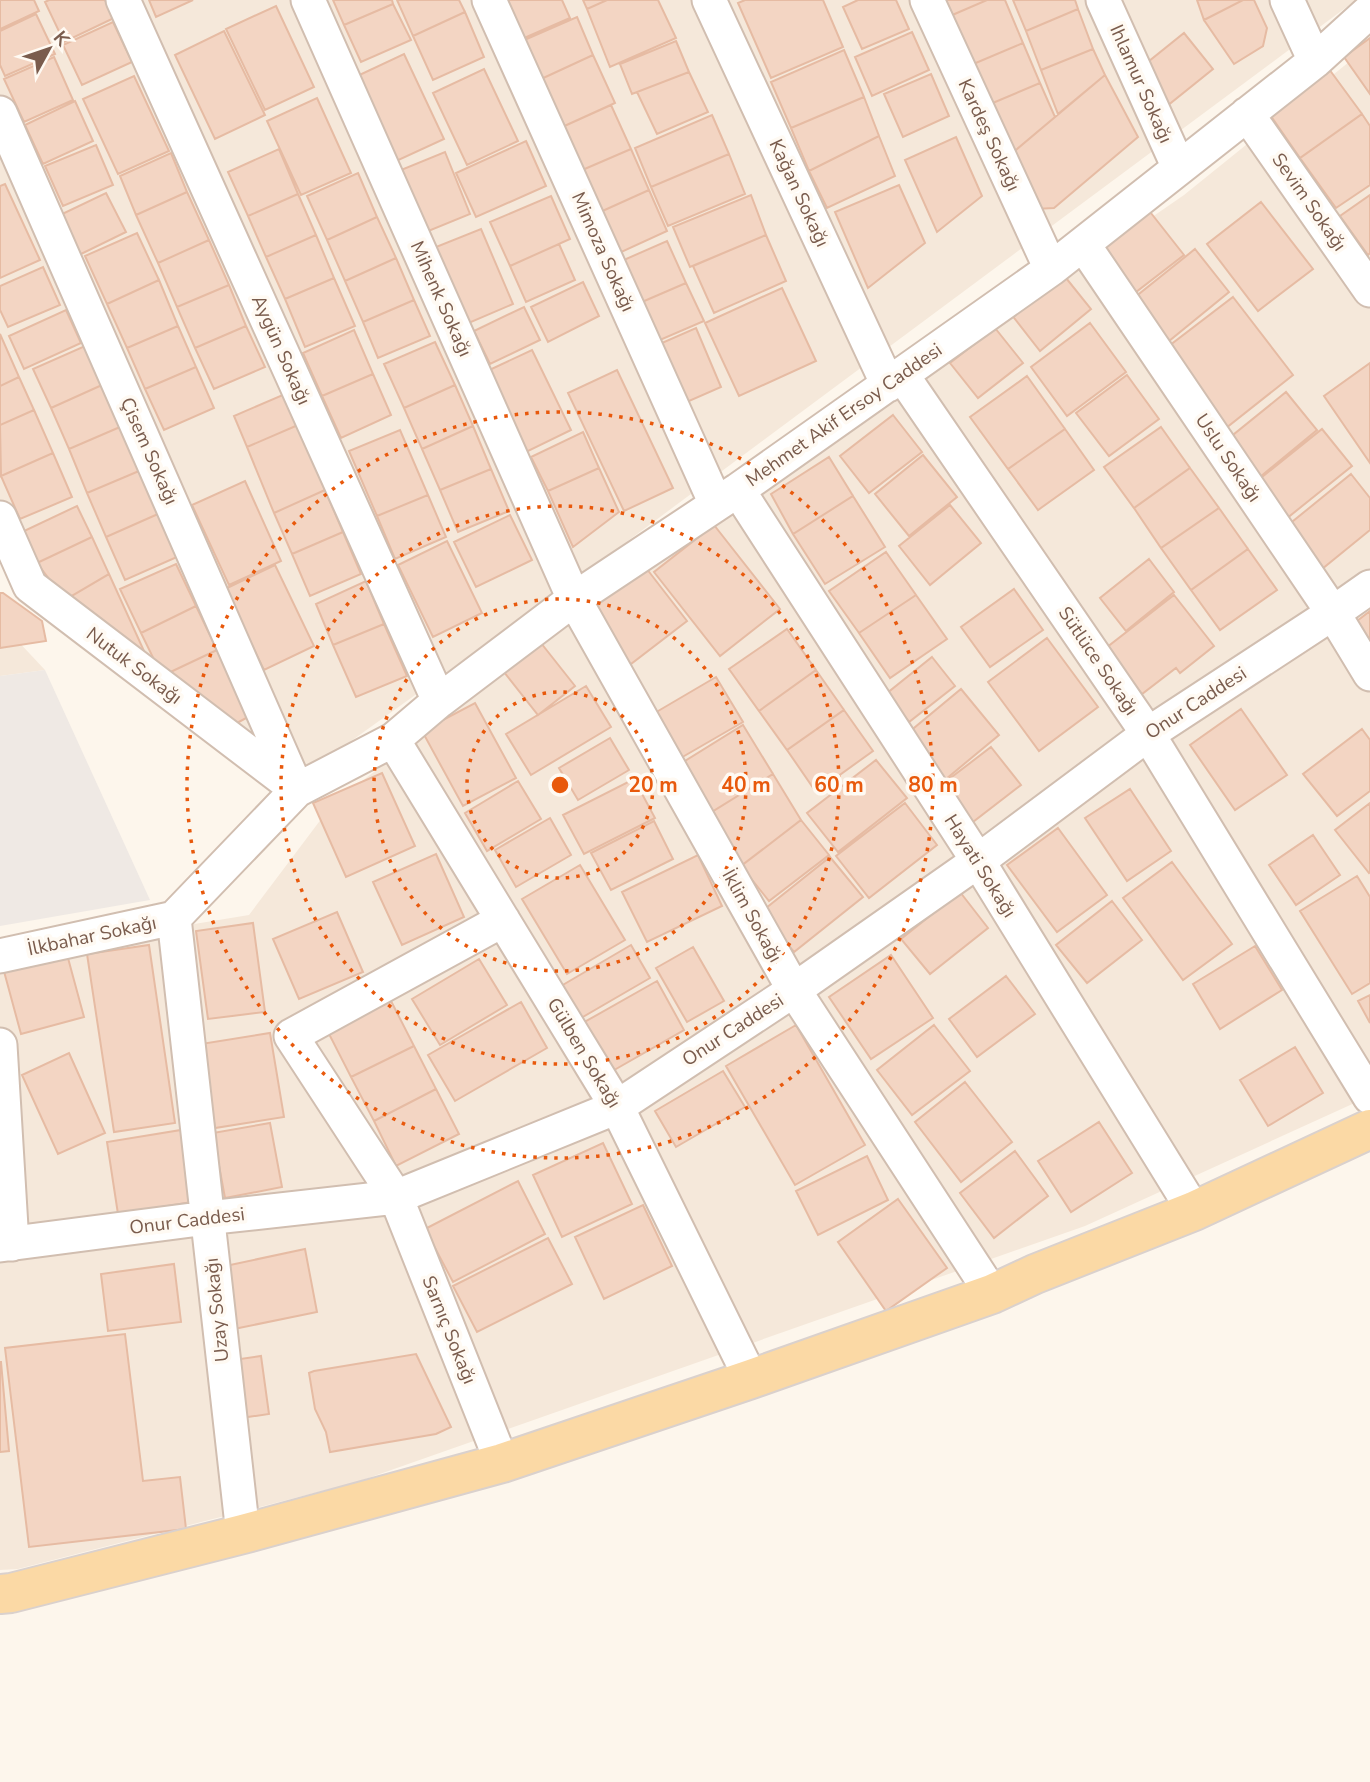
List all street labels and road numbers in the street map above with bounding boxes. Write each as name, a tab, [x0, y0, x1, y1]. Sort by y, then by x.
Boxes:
street label: Ihlamur Sokağı	[1103, 21, 1179, 147]
street label: Kardeş Sokağı	[952, 75, 1026, 195]
street label: Kağan Sokağı	[763, 135, 835, 251]
street label: Sevim Sokağı	[1266, 148, 1352, 256]
street label: Mimoza Sokağı	[565, 188, 641, 316]
street label: Mihenk Sokağı	[404, 237, 478, 361]
street label: Aygün Sokağı	[245, 291, 317, 409]
street label: Mehmet Akif Ersoy Caddesi	[741, 337, 947, 493]
street label: Çisem Sokağı	[114, 393, 184, 509]
street label: Uslu Sokağı	[1189, 409, 1267, 507]
street label: Sütlüce Sokağı	[1052, 601, 1144, 721]
street label: Nutuk Sokağı	[81, 621, 187, 711]
street label: Onur Caddesi	[1140, 660, 1252, 746]
street label: Hayati Sokağı	[938, 809, 1022, 923]
street label: İklim Sokağı	[716, 865, 788, 967]
street label: İlkbahar Sokağı	[25, 910, 159, 962]
street label: Onur Caddesi	[677, 987, 789, 1073]
street label: Gülben Sokağı	[541, 993, 627, 1113]
street label: Onur Caddesi	[128, 1201, 246, 1241]
street label: Uzay Sokağı	[199, 1257, 235, 1363]
street label: Sarnıç Sokağı	[415, 1272, 483, 1388]

